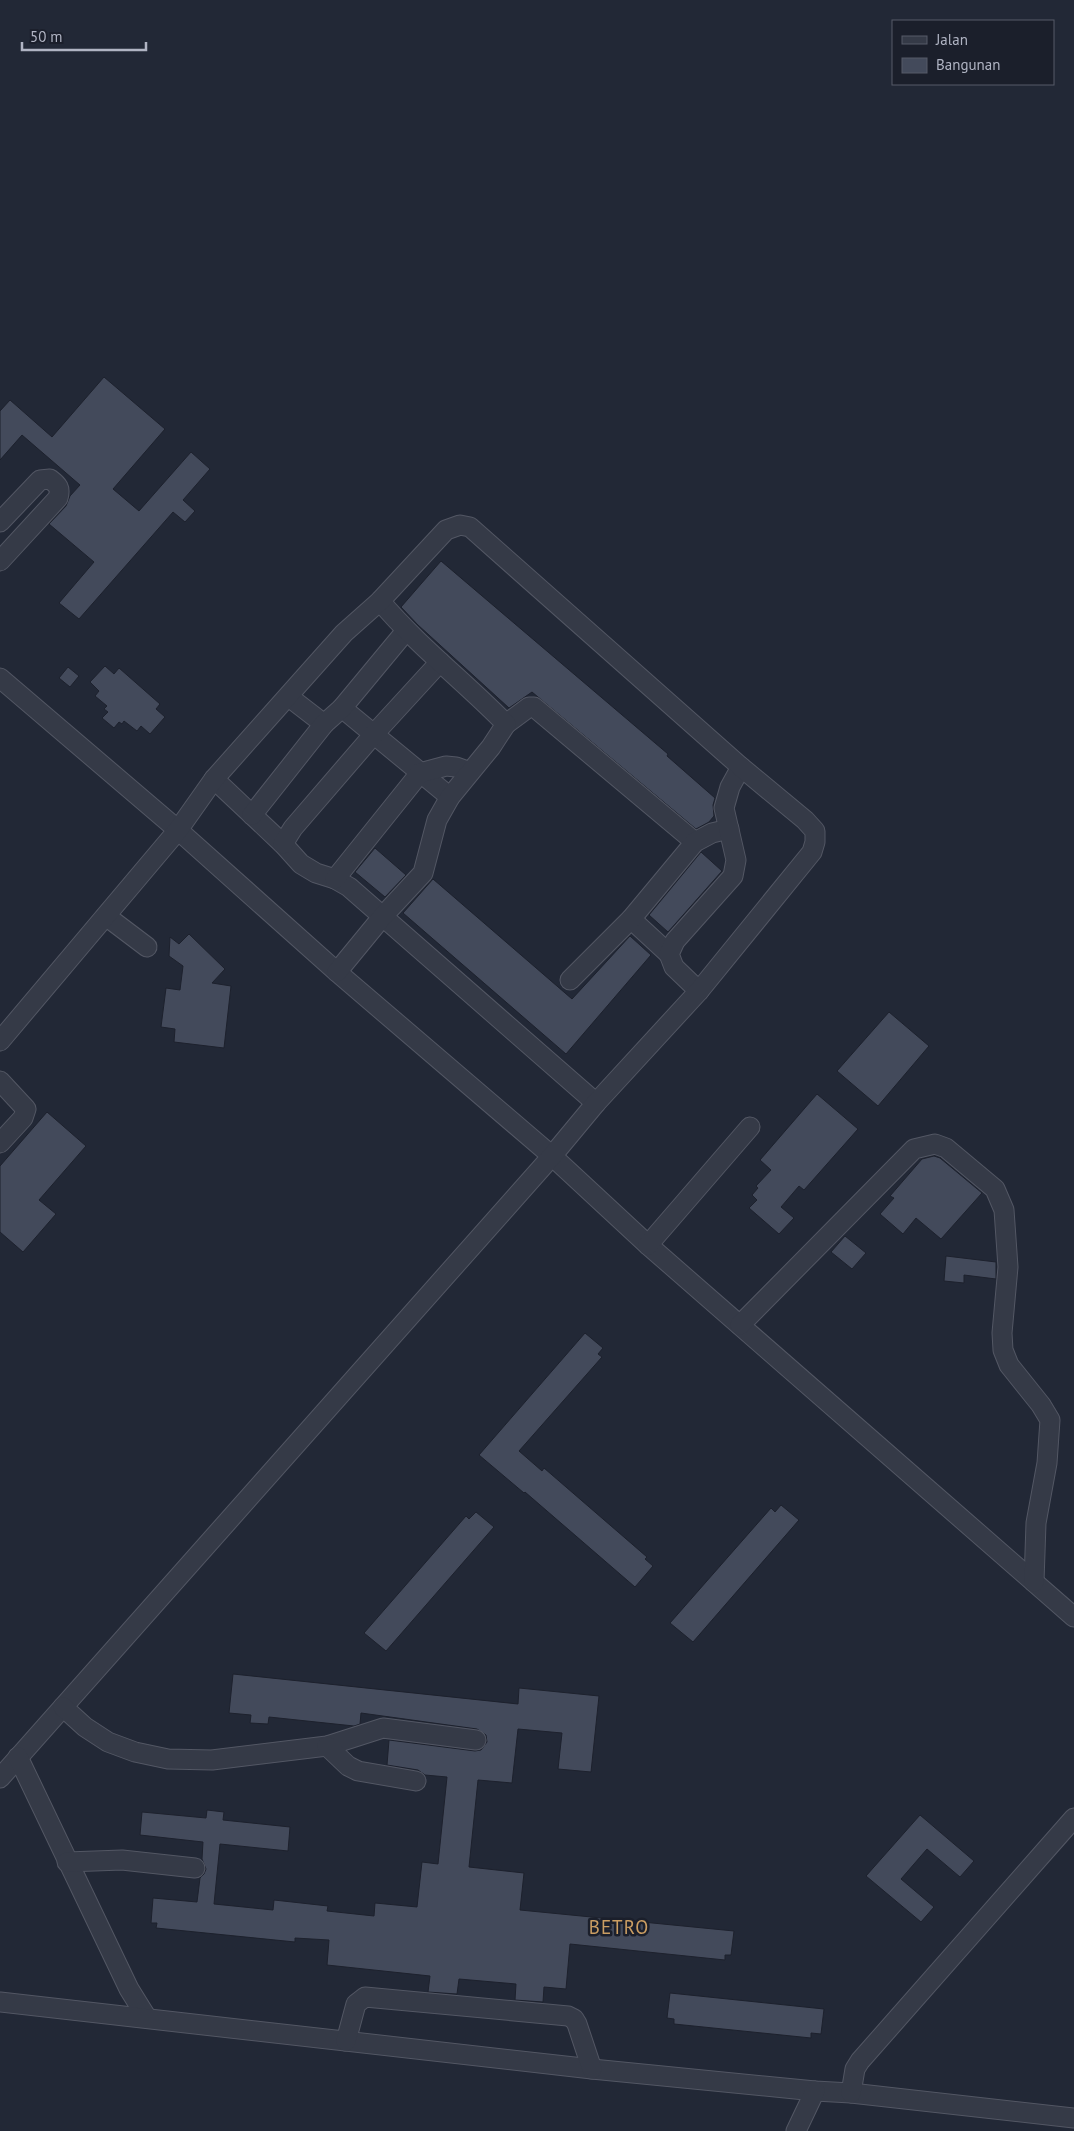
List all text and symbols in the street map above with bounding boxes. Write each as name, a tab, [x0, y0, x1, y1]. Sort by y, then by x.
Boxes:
scale bar	[22, 20, 146, 52]
legend	[892, 20, 1054, 85]
text: 50 m	[30, 27, 63, 46]
text: Jalan	[935, 30, 968, 49]
text: Bangunan	[936, 55, 1000, 74]
district label: BETRO	[589, 1915, 649, 1939]

